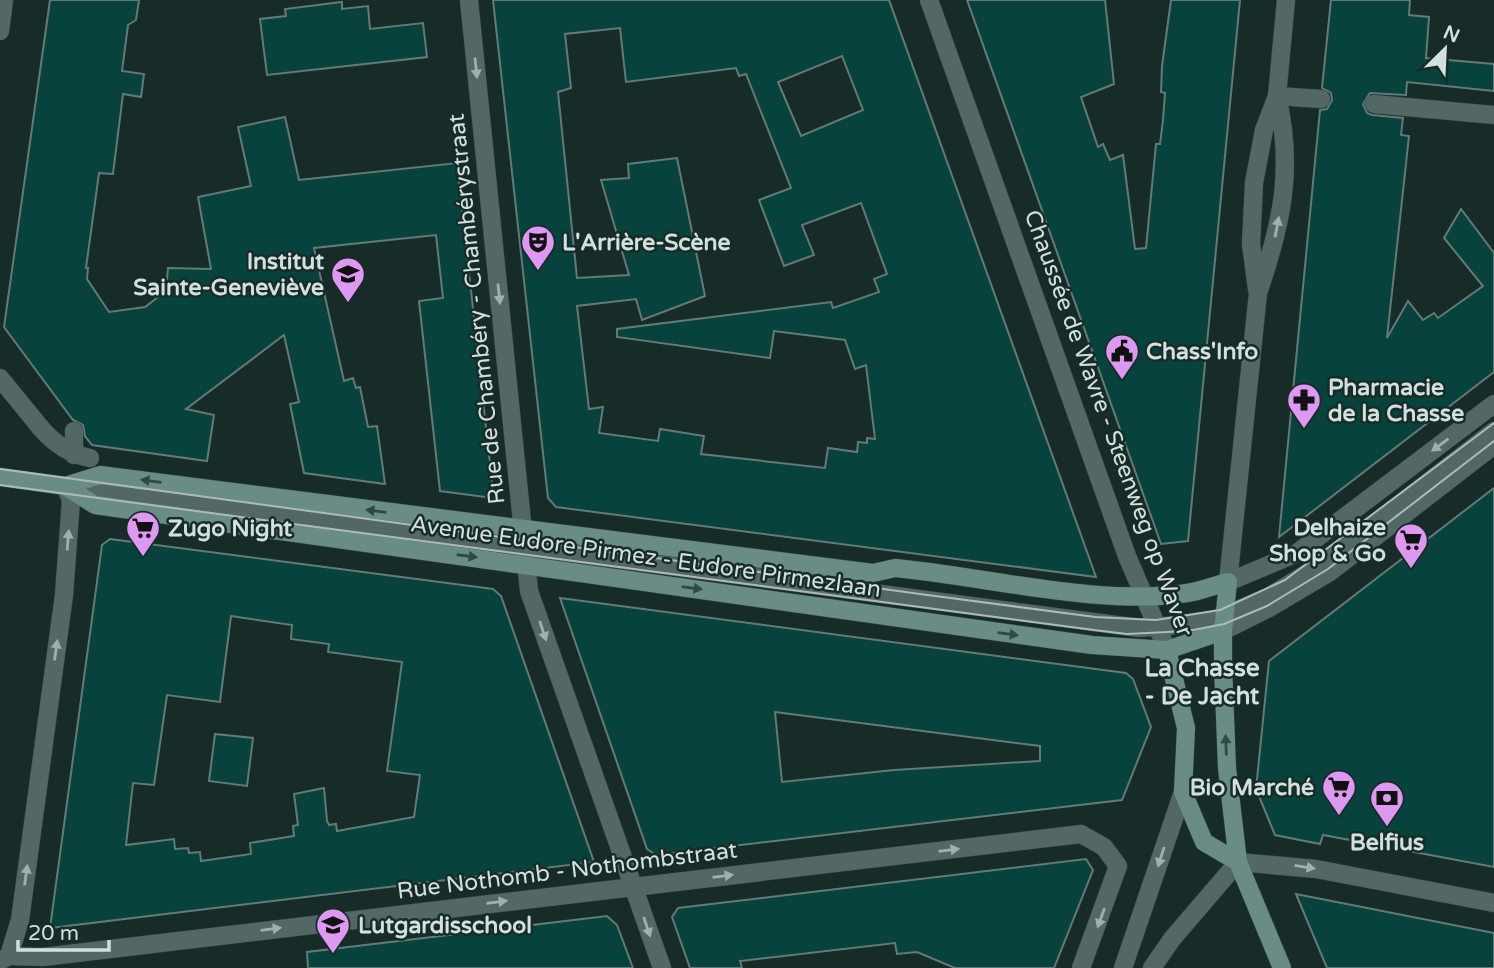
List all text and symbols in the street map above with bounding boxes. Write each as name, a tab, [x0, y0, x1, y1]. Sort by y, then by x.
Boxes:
north arrow	[1410, 14, 1480, 84]
text: N	[1440, 21, 1463, 48]
one-way arrow	[471, 57, 482, 79]
street label: Rue de Chambéry - Chambérystraat	[443, 112, 511, 506]
street label: Chaussée de Wavre - Steenweg op Waver	[1018, 206, 1199, 640]
one-way arrow	[1272, 216, 1283, 238]
theatre icon: L'Arrière-Scène	[519, 223, 557, 272]
place label: L'Arrière-Scène	[562, 229, 731, 257]
place label: Institut Sainte-Geneviève	[133, 248, 324, 302]
school or university icon: Institut Sainte-Geneviève	[329, 255, 367, 304]
one-way arrow	[494, 283, 505, 305]
public building icon: Chass'Info	[1103, 332, 1141, 381]
place label: Chass'Info	[1146, 338, 1258, 366]
place label: Pharmacie de la Chasse	[1328, 374, 1464, 428]
pharmacy icon: Pharmacie de la Chasse	[1285, 381, 1323, 430]
one-way arrow	[1431, 437, 1449, 452]
one-way arrow	[140, 476, 162, 487]
one-way arrow	[365, 505, 387, 516]
supermarket icon: Zugo Night	[124, 509, 162, 558]
street label: Avenue Eudore Pirmez - Eudore Pirmezlaan	[409, 510, 883, 604]
place label: Delhaize Shop & Go	[1269, 514, 1386, 568]
place label: Zugo Night	[168, 515, 292, 543]
supermarket icon: Delhaize Shop & Go	[1392, 521, 1430, 570]
one-way arrow	[63, 528, 74, 550]
one-way arrow	[456, 551, 478, 562]
one-way arrow	[681, 582, 703, 593]
one-way arrow	[538, 620, 549, 641]
one-way arrow	[998, 629, 1020, 640]
one-way arrow	[51, 639, 62, 661]
district label: La Chasse - De Jacht	[1145, 654, 1260, 711]
one-way arrow	[1220, 734, 1231, 756]
supermarket icon: Bio Marché	[1320, 768, 1358, 817]
place label: Bio Marché	[1190, 774, 1314, 802]
bank icon: Belfius	[1368, 779, 1406, 828]
place label: Belfius	[1350, 829, 1424, 857]
street label: Rue Nothomb - Nothombstraat	[395, 836, 739, 906]
one-way arrow	[938, 844, 960, 855]
one-way arrow	[1156, 846, 1166, 867]
one-way arrow	[1295, 862, 1317, 873]
one-way arrow	[20, 864, 31, 886]
one-way arrow	[712, 871, 734, 882]
one-way arrow	[486, 896, 508, 907]
school or university icon: Lutgardisschool	[314, 906, 352, 955]
one-way arrow	[1095, 907, 1106, 928]
scale bar	[18, 908, 108, 952]
place label: Lutgardisschool	[358, 912, 532, 940]
one-way arrow	[642, 917, 653, 938]
text: 20 m	[28, 921, 79, 946]
one-way arrow	[260, 923, 282, 934]

